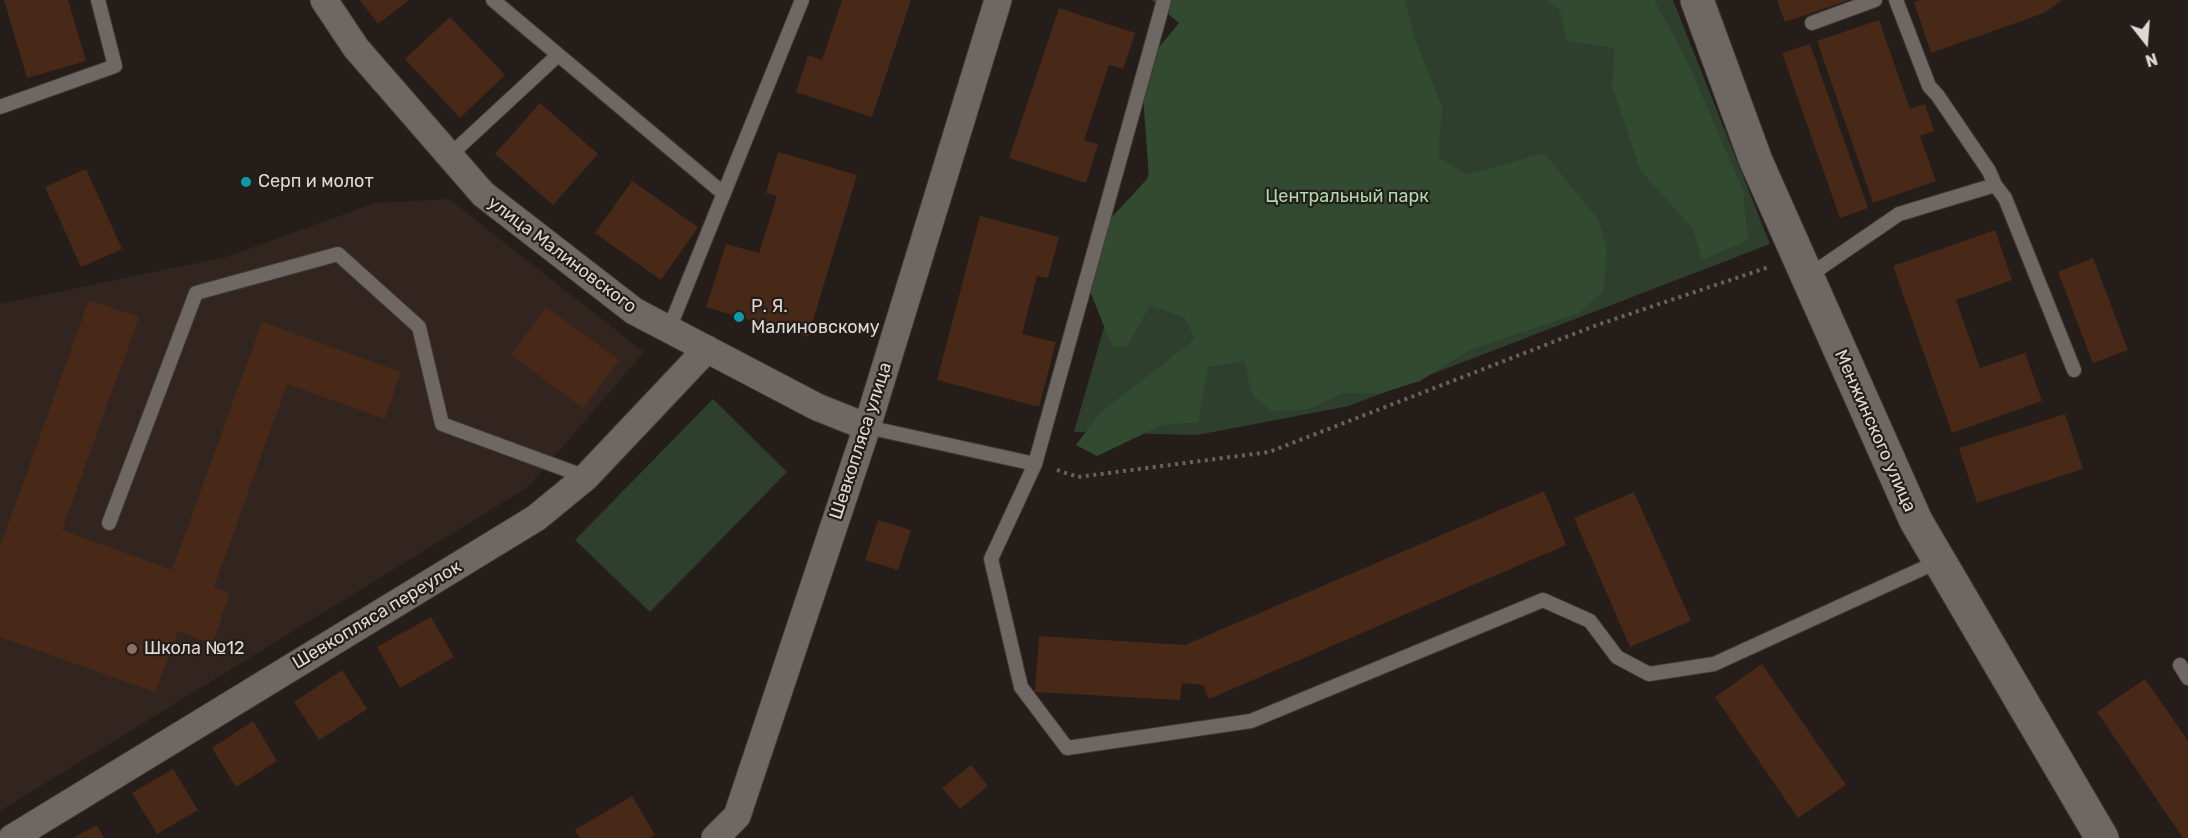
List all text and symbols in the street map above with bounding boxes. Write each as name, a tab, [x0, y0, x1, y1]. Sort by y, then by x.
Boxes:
north arrow	[2116, 12, 2176, 72]
text: N	[2143, 49, 2160, 70]
place label: Серп и молот	[258, 171, 374, 193]
marker: Серп и молот	[239, 175, 253, 189]
park label: Центральный парк	[1265, 186, 1429, 208]
street label: улица Малиновского	[483, 192, 641, 318]
place label: Р. Я. Малиновскому	[751, 296, 880, 338]
marker: Р. Я. Малиновскому	[732, 310, 746, 324]
street label: Менжинского улица	[1830, 347, 1920, 515]
street label: Шевкопляса улица	[825, 360, 897, 522]
street label: Шевкопляса переулок	[289, 556, 465, 674]
place label: Школа №12	[144, 638, 245, 660]
marker: Школа №12	[125, 642, 139, 656]

